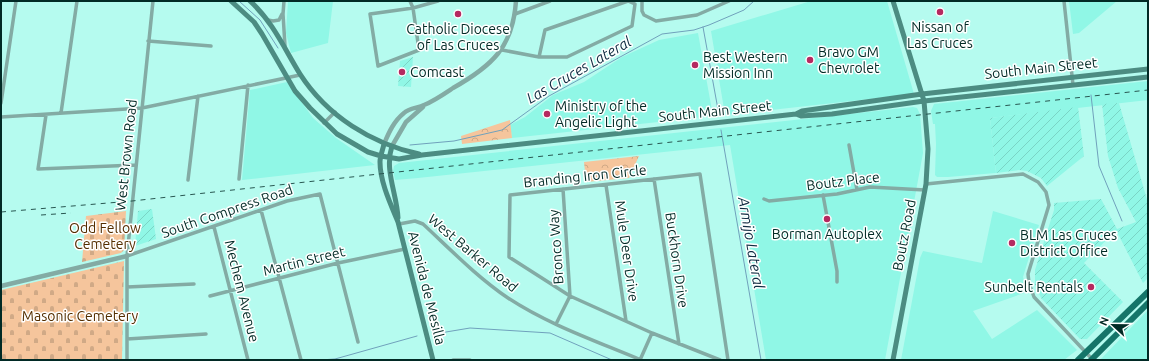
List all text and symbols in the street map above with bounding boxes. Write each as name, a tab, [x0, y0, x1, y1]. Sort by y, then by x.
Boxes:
marker: Nissan of Las Cruces	[935, 7, 945, 17]
marker: Catholic Diocese of Las Cruces	[453, 9, 463, 19]
place label: Nissan of Las Cruces	[907, 19, 973, 51]
place label: Catholic Diocese of Las Cruces	[406, 21, 510, 53]
water label: Las Cruces Lateral	[523, 32, 635, 106]
place label: Bravo GM Chevrolet	[818, 44, 880, 76]
place label: Best Western Mission Inn	[703, 49, 787, 81]
street label: South Main Street	[984, 54, 1099, 82]
marker: Bravo GM Chevrolet	[805, 55, 815, 65]
marker: Best Western Mission Inn	[690, 60, 700, 70]
place label: Comcast	[410, 64, 465, 80]
marker: Comcast	[397, 67, 407, 77]
street label: South Main Street	[658, 97, 773, 125]
street label: West Brown Road	[112, 98, 140, 212]
place label: Ministry of the Angelic Light	[555, 98, 647, 130]
marker: Ministry of the Angelic Light	[542, 109, 552, 119]
street label: Branding Iron Circle	[523, 162, 647, 190]
street label: Boutz Place	[805, 169, 881, 193]
street label: South Compress Road	[159, 181, 295, 241]
water label: Armijo Lateral	[735, 195, 768, 291]
street label: Boutz Road	[889, 198, 919, 272]
street label: Mule Deer Drive	[612, 200, 642, 302]
street label: Bronco Way	[545, 209, 567, 285]
street label: West Barker Road	[425, 211, 521, 295]
street label: Buckhorn Drive	[662, 211, 692, 309]
marker: Borman Autoplex	[822, 214, 832, 224]
park label: Odd Fellow Cemetery	[69, 220, 141, 252]
place label: Borman Autoplex	[772, 226, 882, 242]
place label: BLM Las Cruces District Office	[1020, 227, 1117, 259]
street label: Avenida de Mesilla	[405, 230, 449, 346]
street label: Mechem Avenue	[222, 238, 262, 344]
marker: BLM Las Cruces District Office	[1007, 238, 1017, 248]
street label: Martin Street	[261, 243, 347, 279]
place label: Sunbelt Rentals	[985, 279, 1083, 295]
marker: Sunbelt Rentals	[1086, 282, 1096, 292]
north arrow	[1093, 305, 1133, 345]
park label: Masonic Cemetery	[22, 308, 138, 324]
text: N	[1097, 315, 1111, 327]

